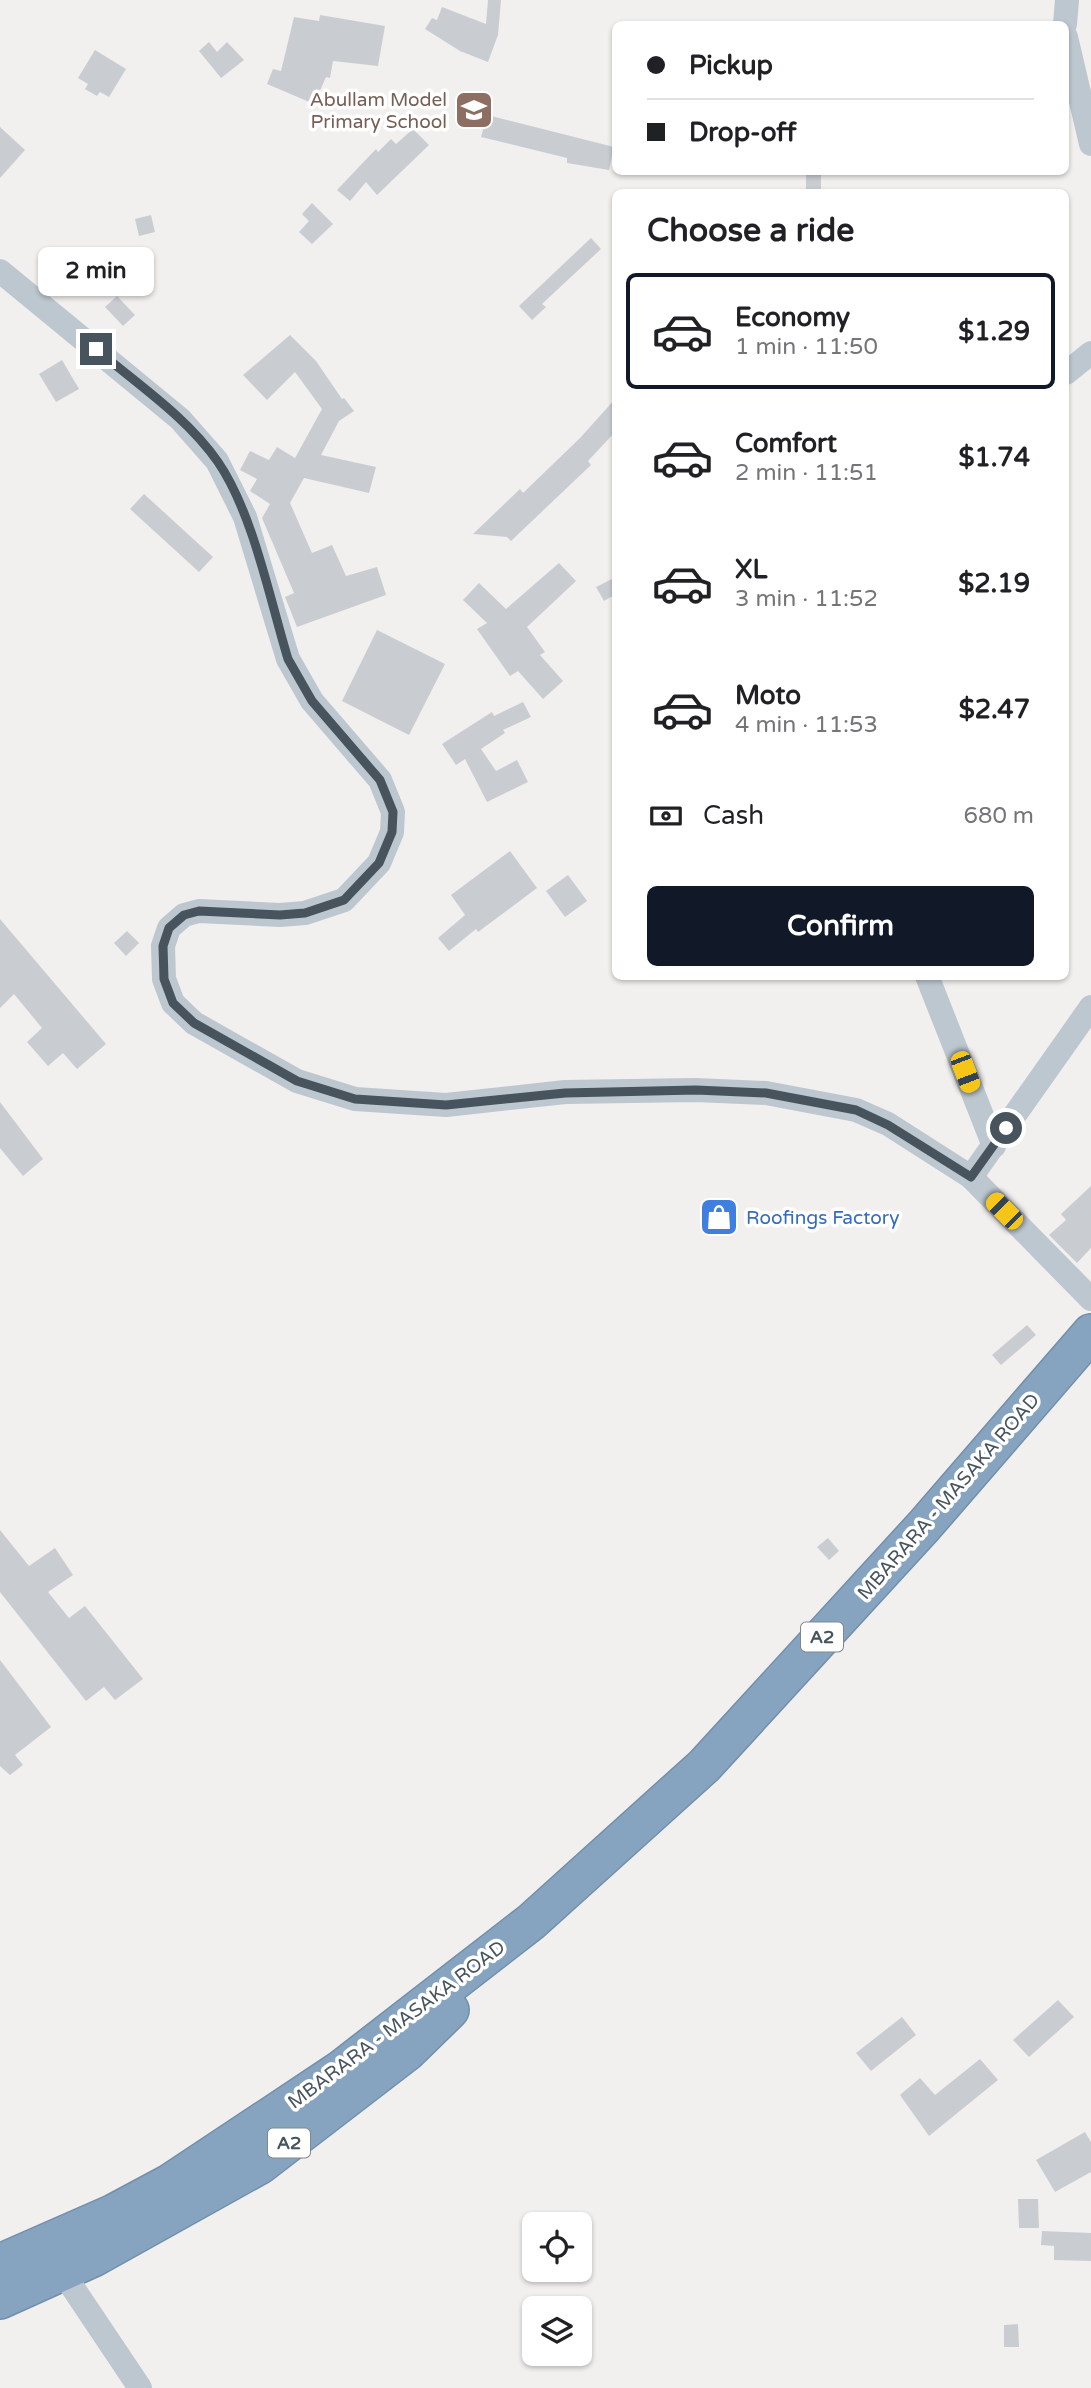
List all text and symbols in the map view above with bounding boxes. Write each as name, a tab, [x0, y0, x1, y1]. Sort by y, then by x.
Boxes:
text: Pickup	[689, 50, 773, 81]
place label: Abullam Model Primary School	[310, 89, 447, 133]
school or university icon: Abullam Model Primary School	[453, 89, 495, 131]
text: Drop-off	[689, 117, 796, 148]
text: Choose a ride	[647, 212, 854, 250]
callout: 2 min	[38, 247, 154, 296]
text: 2 min	[65, 257, 127, 285]
icon: car	[651, 300, 714, 363]
text: Economy	[735, 302, 850, 333]
text: $1.29	[958, 316, 1030, 347]
route end	[80, 333, 112, 365]
text: 1 min · 11:50	[735, 333, 878, 361]
icon: car	[651, 426, 714, 489]
text: Comfort	[735, 428, 837, 459]
text: $1.74	[958, 442, 1030, 473]
text: 2 min · 11:51	[735, 459, 878, 487]
icon: car	[651, 552, 714, 615]
text: XL	[735, 554, 767, 585]
text: $2.19	[958, 568, 1030, 599]
text: 3 min · 11:52	[735, 585, 878, 613]
icon: car	[651, 678, 714, 741]
text: Moto	[735, 680, 801, 711]
text: $2.47	[959, 694, 1030, 725]
text: 4 min · 11:53	[735, 711, 878, 739]
icon: cash	[647, 797, 685, 835]
text: Cash	[703, 800, 764, 831]
text: 680 m	[964, 802, 1034, 830]
button: Confirm	[647, 886, 1034, 966]
car	[948, 1049, 983, 1095]
route start	[990, 1112, 1022, 1144]
car	[982, 1189, 1027, 1233]
shop icon: Roofings Factory	[698, 1196, 740, 1238]
place label: Roofings Factory	[746, 1207, 899, 1229]
street label: MBARARA - MASAKA ROAD	[853, 1389, 1044, 1604]
road number: A2	[801, 1622, 843, 1652]
street label: MBARARA - MASAKA ROAD	[284, 1936, 509, 2114]
road number: A2	[268, 2129, 310, 2158]
map controls	[522, 2212, 592, 2366]
button: locate	[522, 2212, 592, 2282]
button: layers	[522, 2296, 592, 2366]

